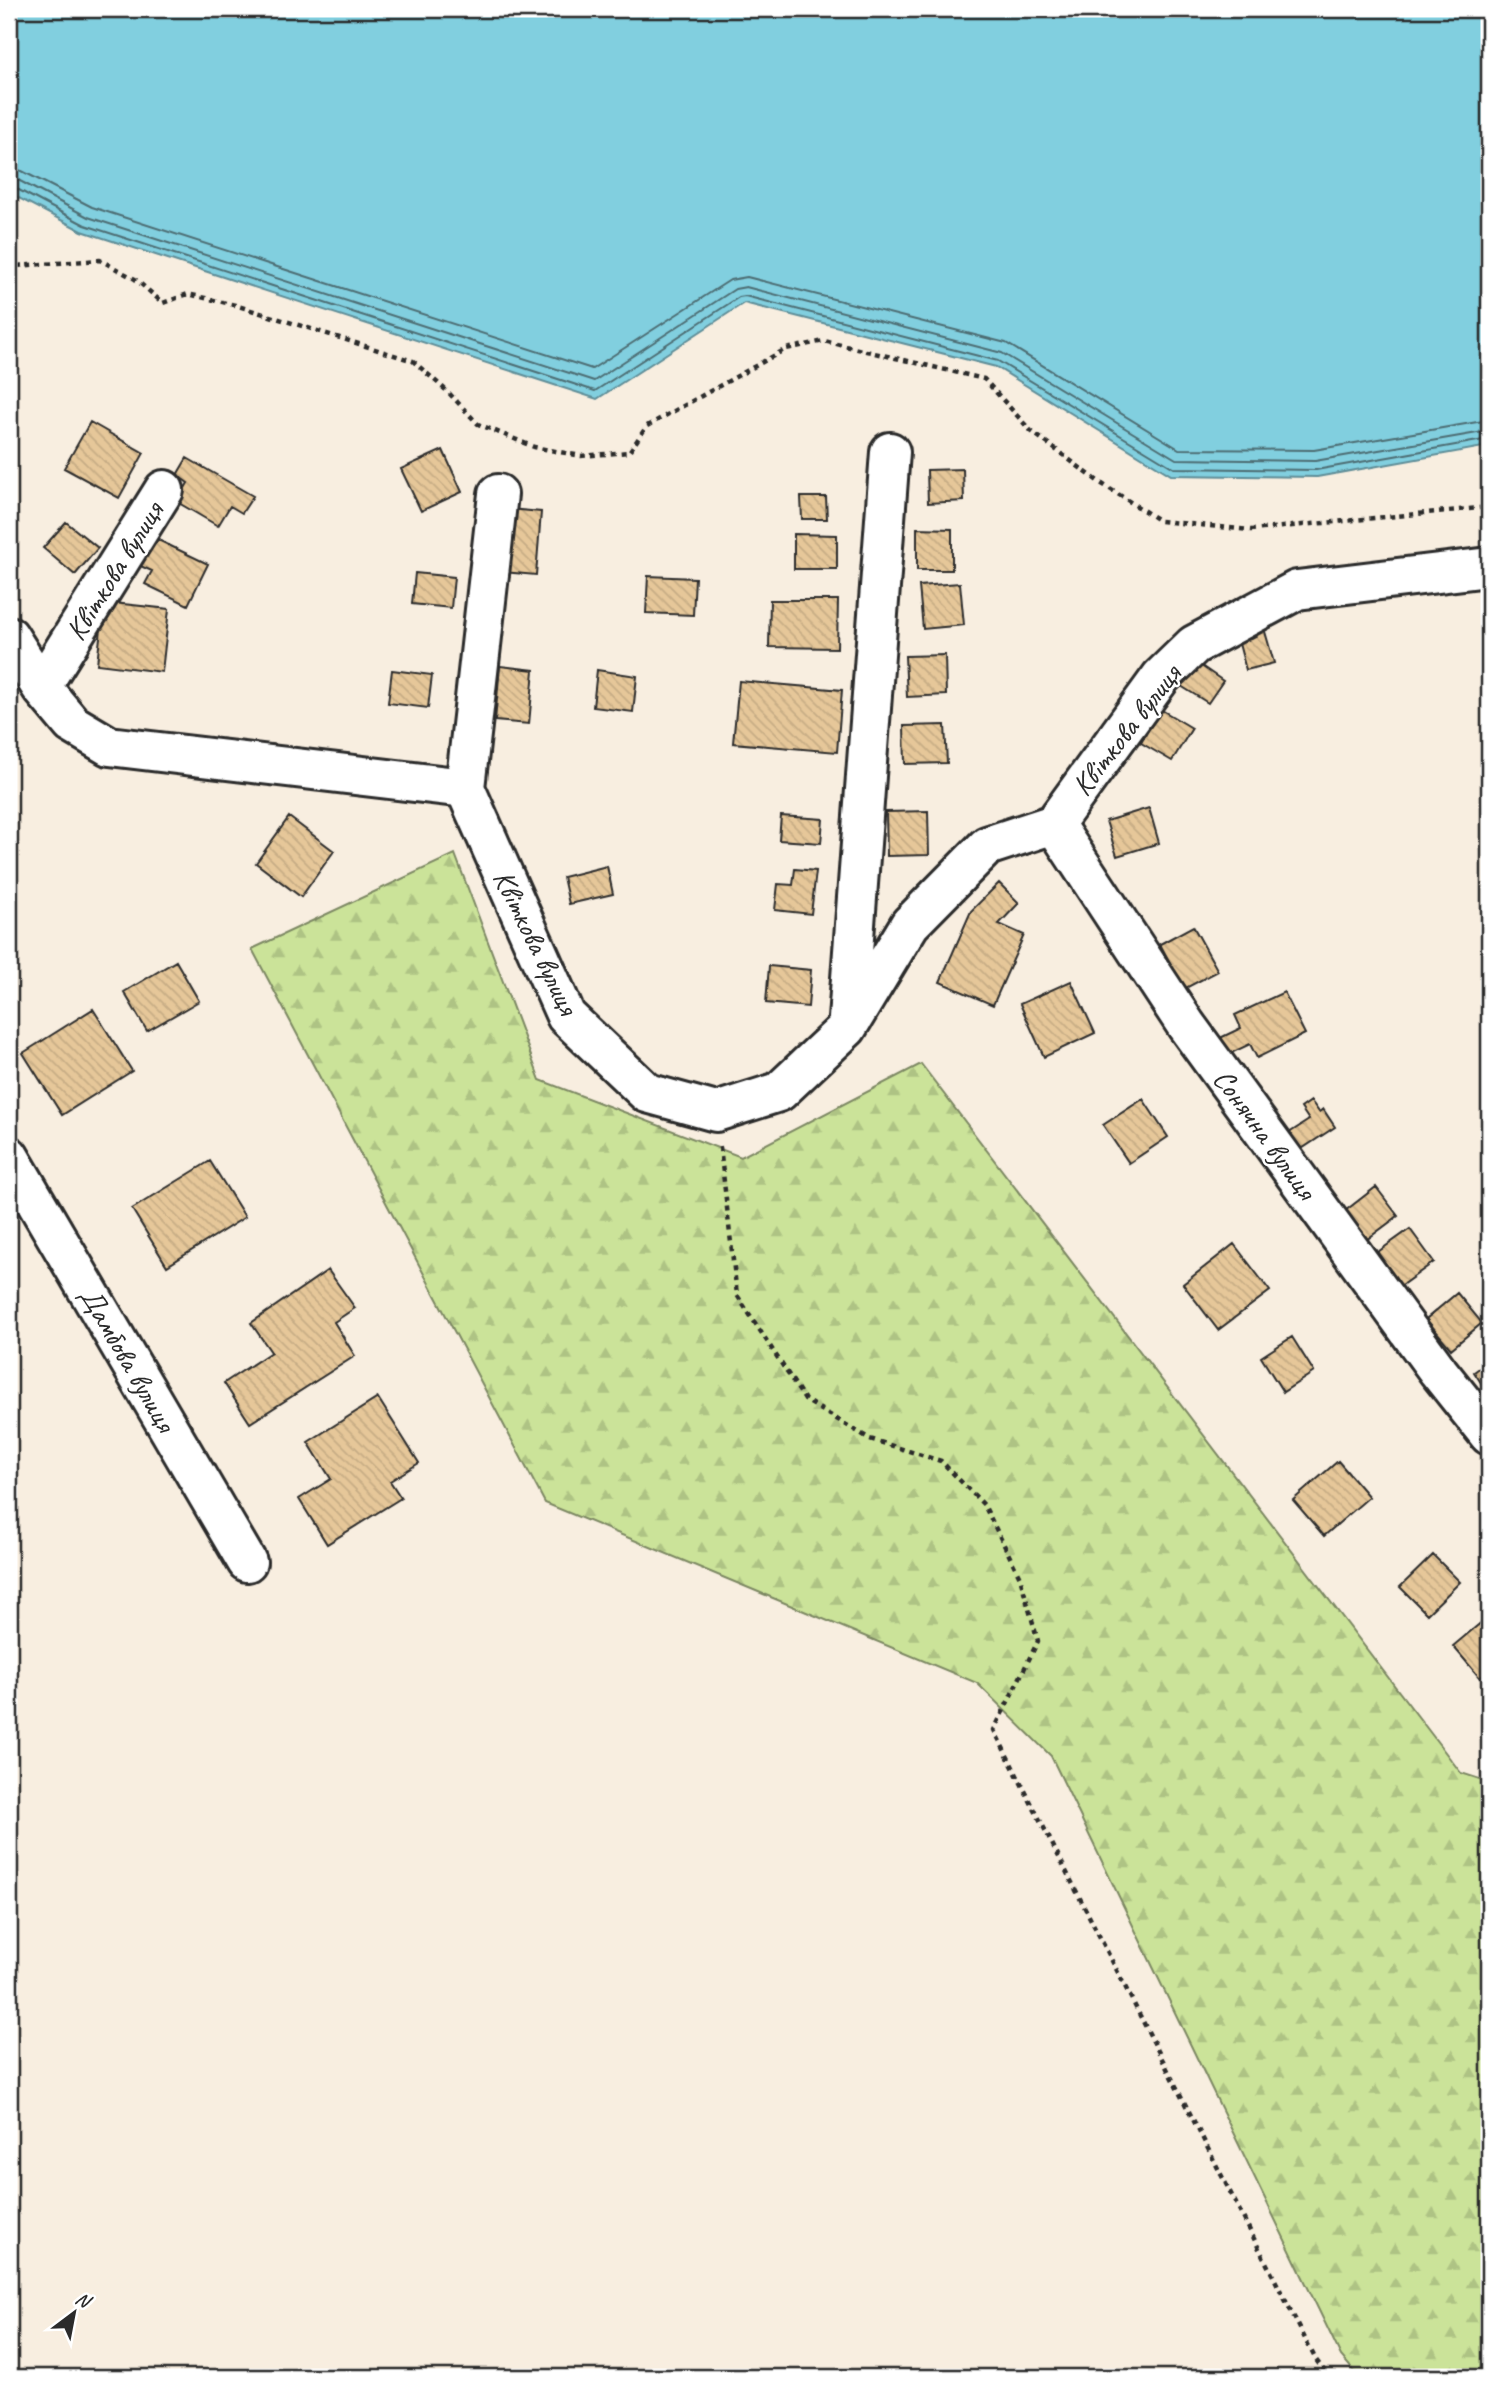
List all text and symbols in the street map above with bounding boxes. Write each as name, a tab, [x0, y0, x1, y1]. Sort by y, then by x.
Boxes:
street label: Квіткова вулиця	[57, 492, 173, 647]
street label: Квіткова вулиця	[1063, 655, 1191, 803]
street label: Квіткова вулиця	[485, 864, 588, 1023]
street label: Сонячна вулиця	[1205, 1061, 1327, 1209]
street label: Дамбова вулиця	[71, 1280, 186, 1441]
north arrow	[38, 2278, 108, 2348]
text: N	[71, 2286, 97, 2314]

